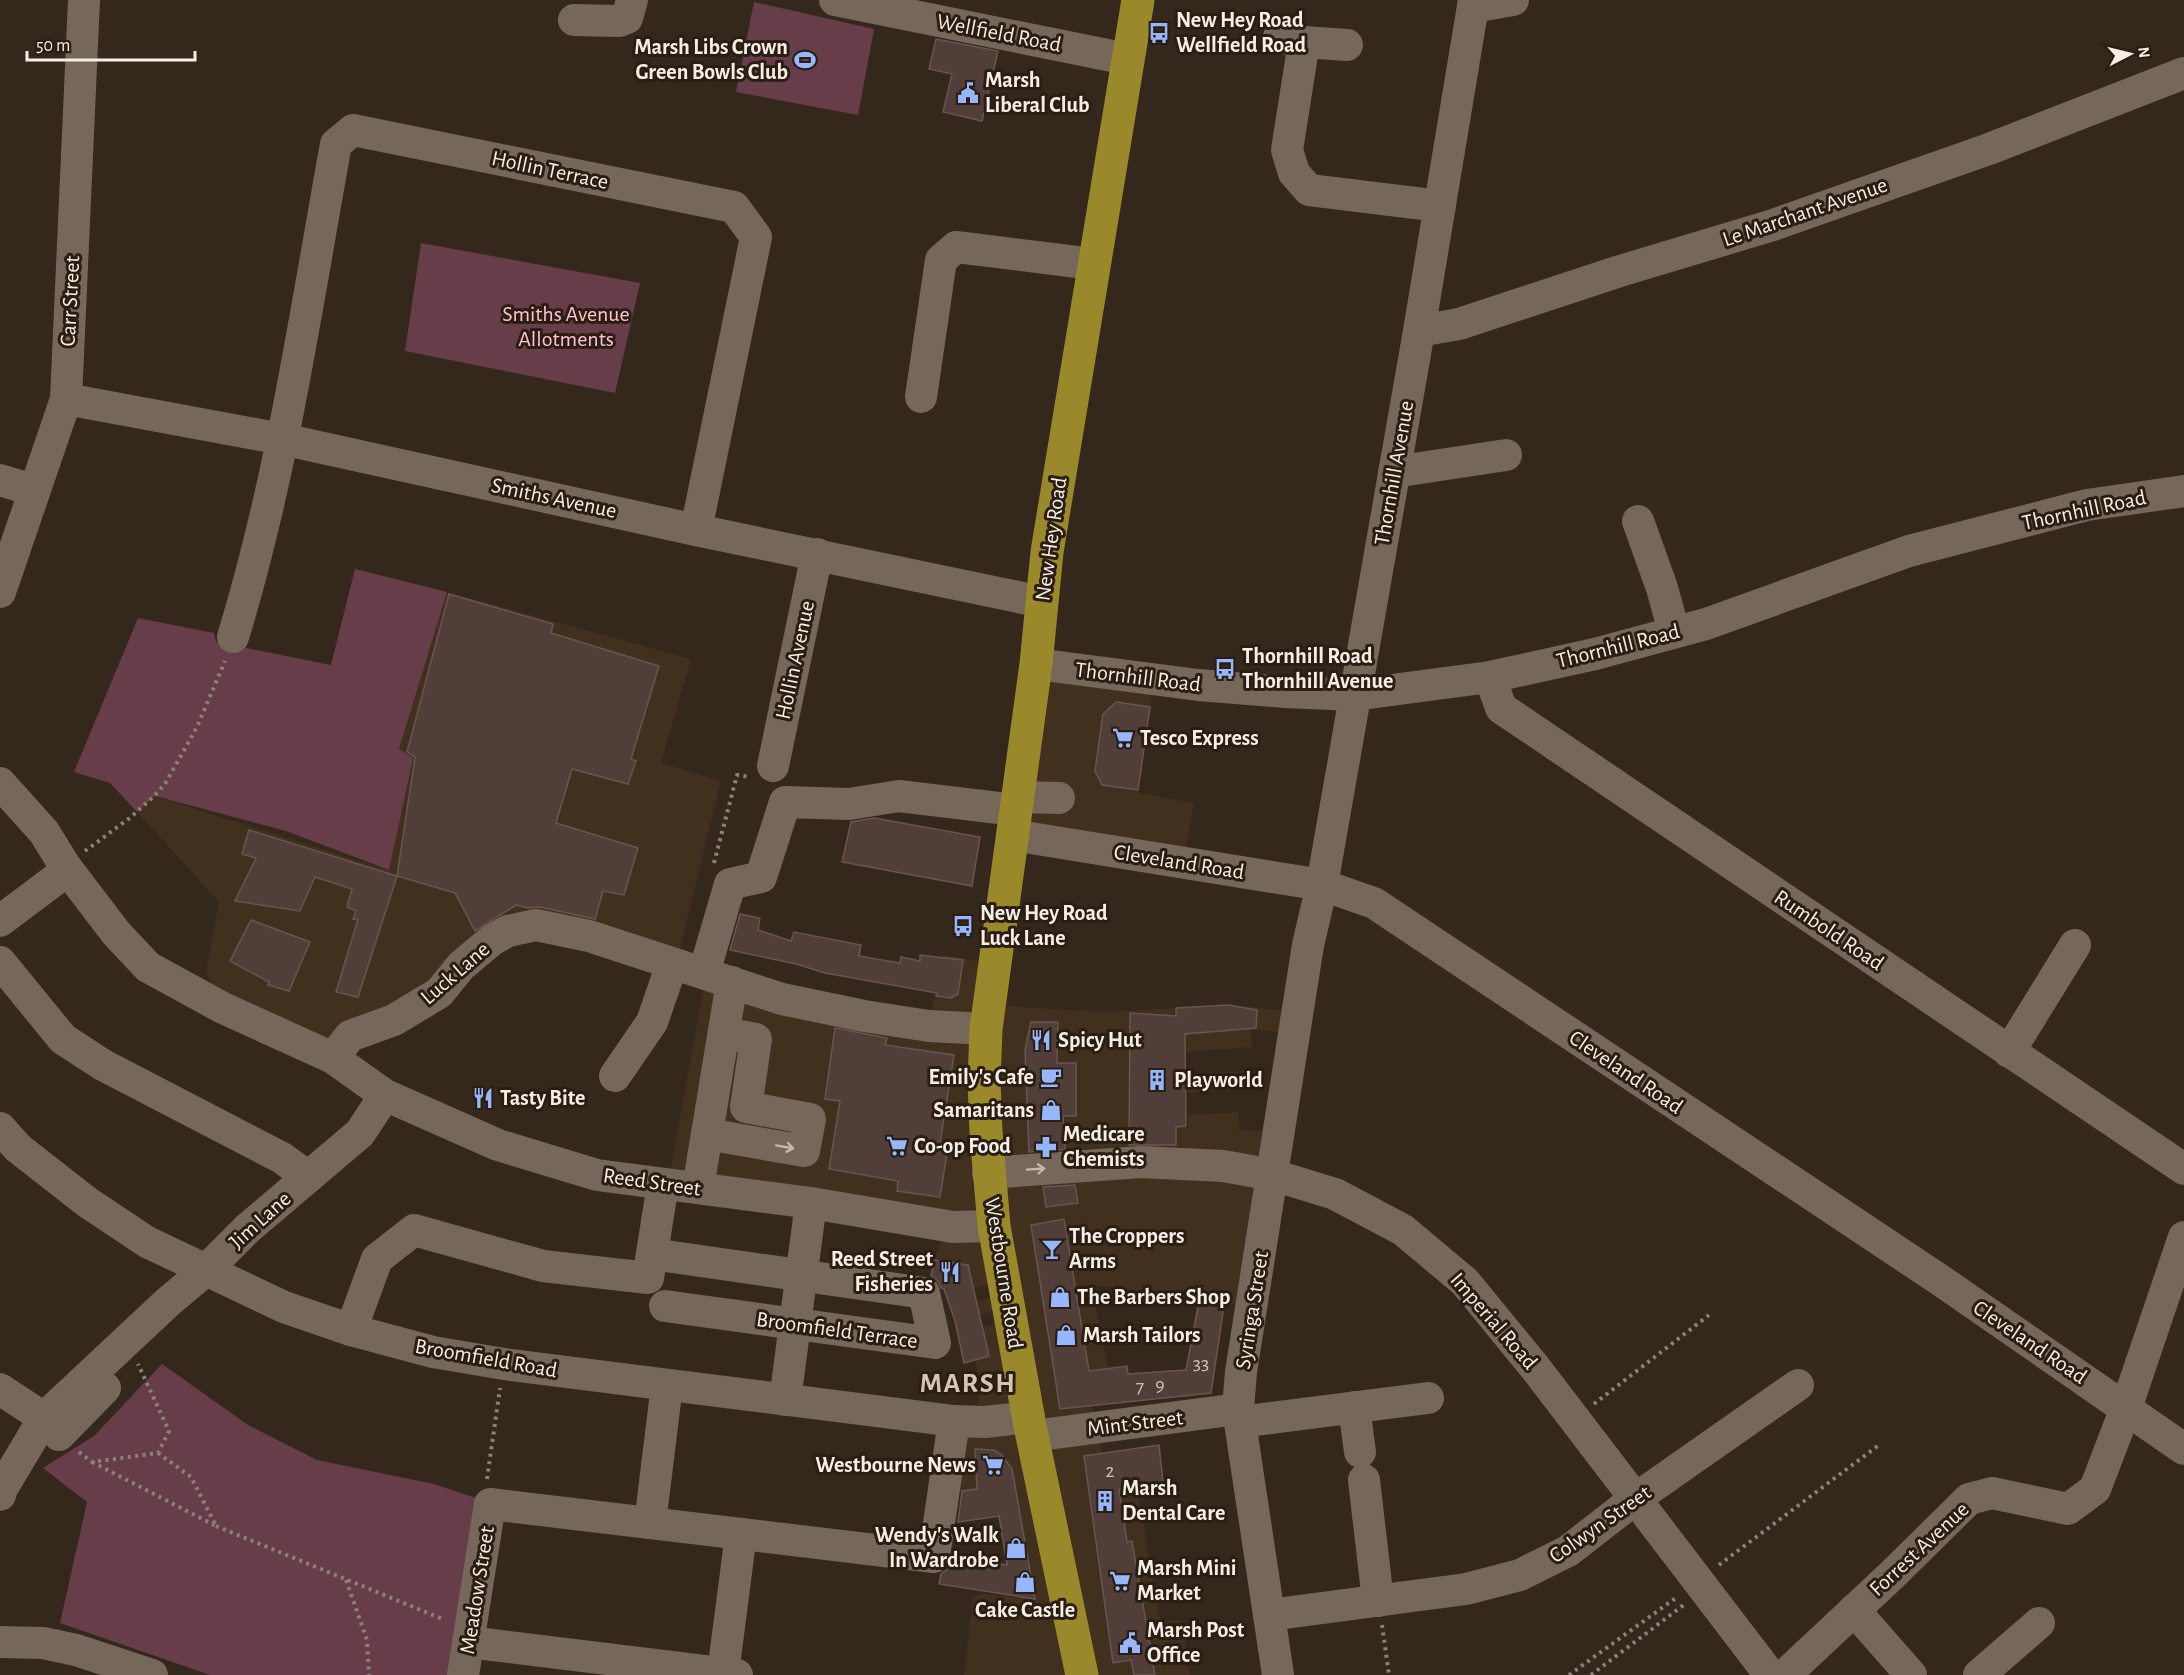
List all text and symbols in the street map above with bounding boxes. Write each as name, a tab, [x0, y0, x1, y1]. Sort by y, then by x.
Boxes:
place label: New Hey Road Wellfield Road	[1176, 9, 1307, 56]
street label: Wellfield Road	[935, 10, 1063, 56]
bus stop icon: New Hey Road Wellfield Road	[1147, 21, 1171, 45]
scale bar	[27, 24, 195, 62]
north arrow	[2100, 24, 2160, 84]
place label: Marsh Libs Crown Green Bowls Club	[634, 36, 788, 83]
text: 50 m	[36, 37, 70, 55]
text: N	[2135, 46, 2153, 59]
sports icon: Marsh Libs Crown Green Bowls Club	[793, 48, 817, 72]
place label: Marsh Liberal Club	[985, 69, 1090, 116]
public building icon: Marsh Liberal Club	[956, 81, 980, 105]
street label: Hollin Terrace	[490, 147, 610, 193]
street label: Le Marchant Avenue	[1720, 173, 1890, 251]
street label: Carr Street	[57, 255, 83, 347]
park label: Smiths Avenue Allotments	[502, 303, 630, 350]
street label: Thornhill Avenue	[1370, 399, 1418, 547]
street label: Smiths Avenue	[489, 474, 619, 522]
street label: New Hey Road	[1031, 476, 1071, 602]
street label: Thornhill Road	[2020, 486, 2148, 534]
street label: Hollin Avenue	[772, 599, 818, 721]
street label: Thornhill Road	[1554, 620, 1682, 672]
place label: Thornhill Road Thornhill Avenue	[1242, 645, 1393, 692]
bus stop icon: Thornhill Road Thornhill Avenue	[1213, 657, 1237, 681]
street label: Thornhill Road	[1074, 658, 1202, 696]
supermarket icon: Tesco Express	[1111, 726, 1135, 750]
place label: Tesco Express	[1140, 727, 1259, 749]
street label: Cleveland Road	[1112, 841, 1246, 883]
street label: Rumbold Road	[1770, 885, 1888, 975]
place label: New Hey Road Luck Lane	[980, 902, 1108, 949]
bus stop icon: New Hey Road Luck Lane	[951, 914, 975, 938]
street label: Luck Lane	[416, 937, 494, 1009]
street label: Cleveland Road	[1565, 1026, 1687, 1118]
restaurant icon: Spicy Hut	[1029, 1028, 1053, 1052]
place label: Spicy Hut	[1058, 1029, 1142, 1052]
cafe icon: Emily's Cafe	[1039, 1065, 1063, 1089]
place label: Emily's Cafe	[929, 1066, 1034, 1089]
building icon: Playworld	[1145, 1068, 1169, 1092]
place label: Playworld	[1174, 1069, 1263, 1092]
restaurant icon: Tasty Bite	[471, 1086, 495, 1110]
place label: Tasty Bite	[500, 1087, 585, 1110]
shop icon: Samaritans	[1039, 1098, 1063, 1122]
place label: Samaritans	[933, 1099, 1034, 1121]
place label: Medicare Chemists	[1063, 1123, 1145, 1170]
supermarket icon: Co-op Food	[885, 1134, 909, 1158]
place label: Co-op Food	[914, 1135, 1011, 1157]
pharmacy icon: Medicare Chemists	[1034, 1135, 1058, 1159]
one-way arrow	[775, 1142, 795, 1153]
one-way arrow	[1025, 1163, 1045, 1174]
street label: Reed Street	[602, 1164, 702, 1200]
street label: Jim Lane	[225, 1187, 295, 1253]
street label: Westbourne Road	[981, 1196, 1027, 1350]
place label: The Croppers Arms	[1069, 1225, 1184, 1272]
bar icon: The Croppers Arms	[1040, 1237, 1064, 1261]
place label: Reed Street Fisheries	[831, 1248, 934, 1295]
street label: Syringa Street	[1232, 1249, 1272, 1371]
restaurant icon: Reed Street Fisheries	[938, 1260, 962, 1284]
street label: Imperial Road	[1446, 1268, 1542, 1374]
shop icon: The Barbers Shop	[1048, 1285, 1072, 1309]
place label: The Barbers Shop	[1077, 1286, 1230, 1308]
street label: Cleveland Road	[1969, 1296, 2091, 1388]
street label: Broomfield Terrace	[755, 1308, 919, 1352]
shop icon: Marsh Tailors	[1054, 1323, 1078, 1347]
place label: Marsh Tailors	[1083, 1324, 1201, 1346]
street label: Broomfield Road	[413, 1335, 559, 1381]
house number: 33	[1193, 1353, 1209, 1373]
district label: MARSH	[920, 1370, 1016, 1398]
house number: 9	[1155, 1375, 1165, 1395]
house number: 7	[1136, 1377, 1144, 1397]
street label: Mint Street	[1086, 1406, 1184, 1440]
supermarket icon: Westbourne News	[981, 1453, 1005, 1477]
place label: Westbourne News	[815, 1454, 976, 1476]
house number: 2	[1105, 1461, 1115, 1481]
place label: Marsh Dental Care	[1122, 1477, 1225, 1524]
street label: Colwyn Street	[1545, 1481, 1655, 1567]
building icon: Marsh Dental Care	[1093, 1489, 1117, 1513]
street label: Forrest Avenue	[1865, 1498, 1973, 1600]
street label: Meadow Street	[456, 1524, 498, 1656]
place label: Wendy's Walk In Wardrobe	[875, 1524, 999, 1571]
shop icon: Wendy's Walk In Wardrobe	[1004, 1536, 1028, 1560]
place label: Marsh Mini Market	[1137, 1557, 1237, 1604]
supermarket icon: Marsh Mini Market	[1108, 1569, 1132, 1593]
shop icon: Cake Castle	[1013, 1570, 1037, 1594]
place label: Cake Castle	[975, 1599, 1075, 1621]
place label: Marsh Post Office	[1147, 1619, 1245, 1666]
public building icon: Marsh Post Office	[1118, 1631, 1142, 1655]

